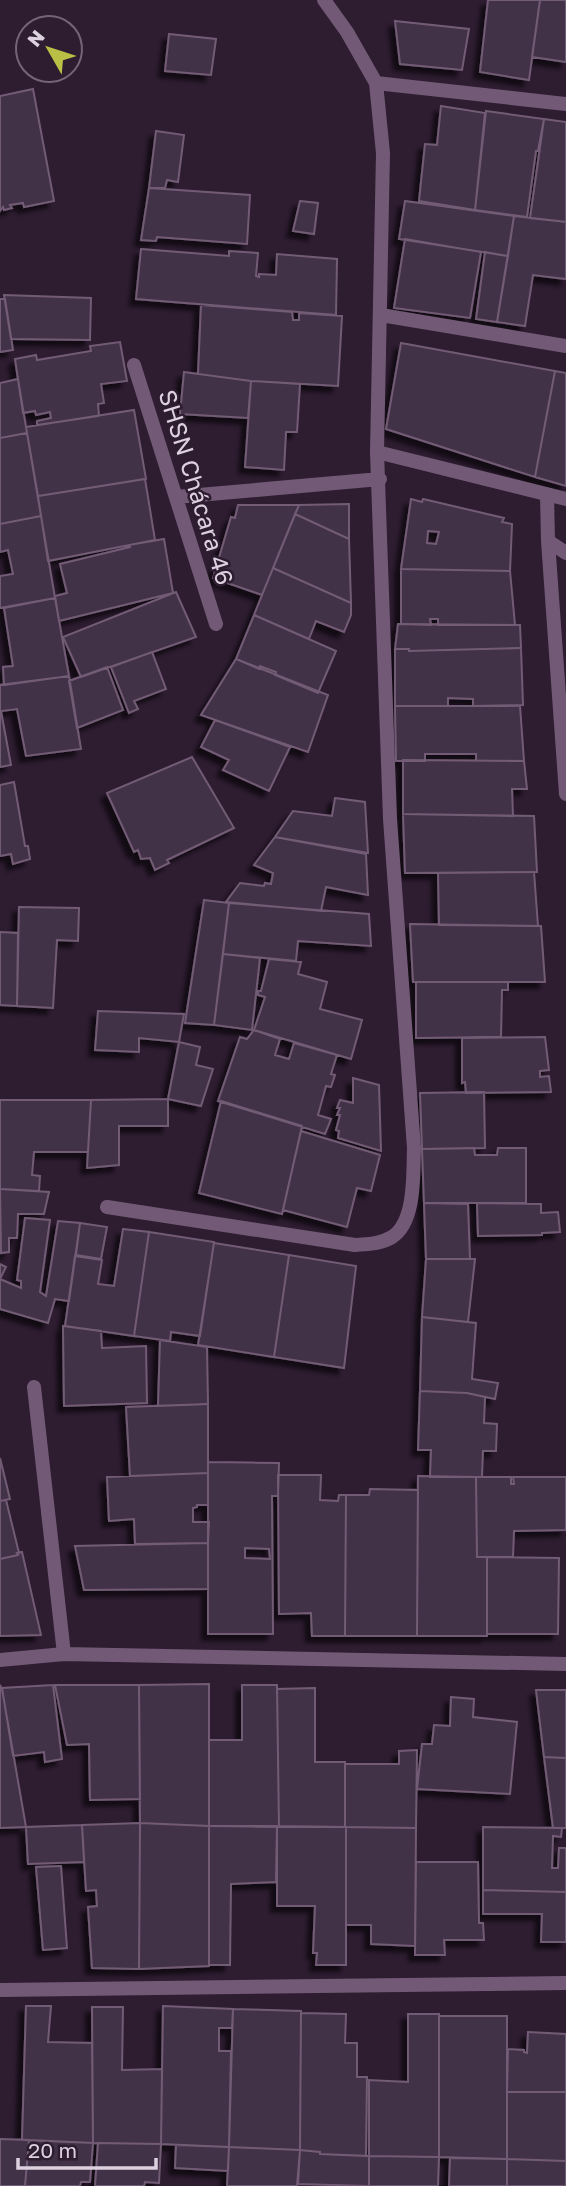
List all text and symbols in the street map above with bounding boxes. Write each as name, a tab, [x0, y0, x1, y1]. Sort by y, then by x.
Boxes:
north arrow	[14, 14, 84, 84]
text: N	[22, 25, 49, 51]
street label: SHSN Chácara 46	[154, 386, 240, 588]
scale bar	[18, 2126, 156, 2170]
text: 20 m	[28, 2137, 77, 2163]

